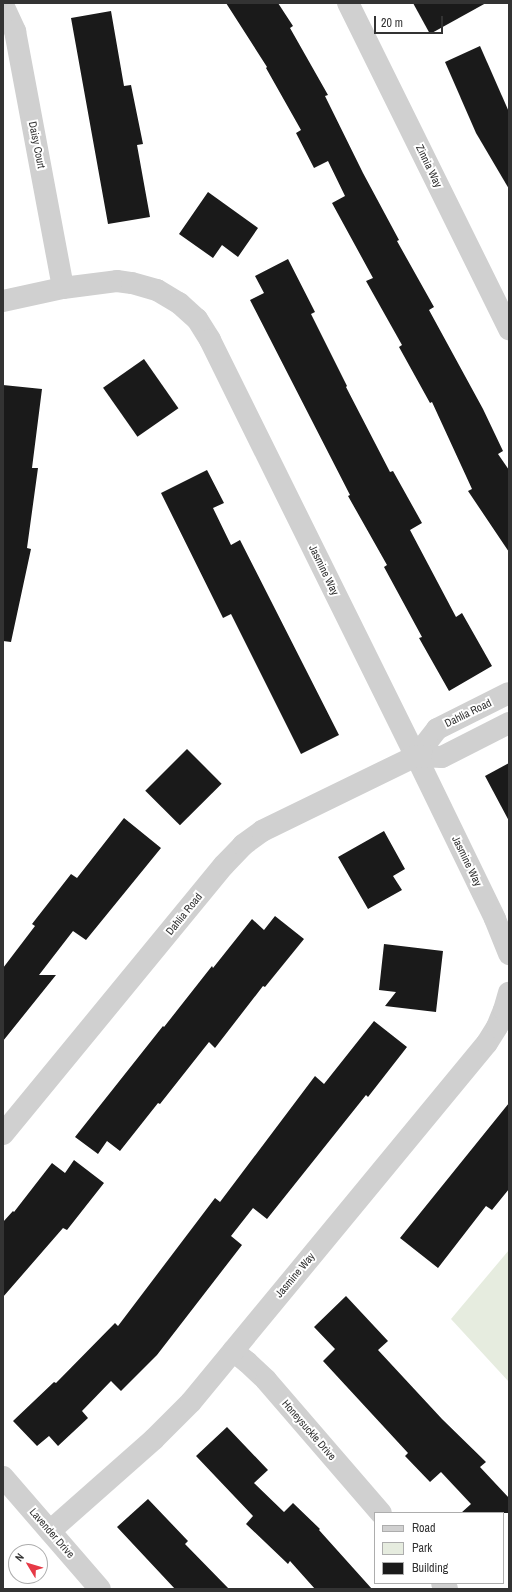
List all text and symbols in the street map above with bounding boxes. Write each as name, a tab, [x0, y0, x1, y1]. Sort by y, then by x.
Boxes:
scale bar	[376, 8, 445, 34]
text: 20 m	[381, 15, 403, 31]
street label: Daisy Court	[26, 120, 48, 170]
street label: Zinnia Way	[413, 143, 445, 189]
street label: Jasmine Way	[306, 543, 342, 597]
street label: Dahlia Road	[443, 696, 493, 730]
street label: Jasmine Way	[449, 834, 485, 888]
street label: Dahlia Road	[163, 890, 205, 938]
street label: Jasmine Way	[272, 1250, 318, 1300]
street label: Honeysuckle Drive	[279, 1397, 339, 1463]
street label: Lavender Drive	[27, 1505, 77, 1561]
legend	[374, 1512, 504, 1584]
text: Road	[412, 1520, 436, 1536]
text: Park	[412, 1540, 432, 1556]
north arrow	[8, 1544, 48, 1584]
text: N	[12, 1550, 27, 1564]
text: Building	[412, 1560, 448, 1576]

